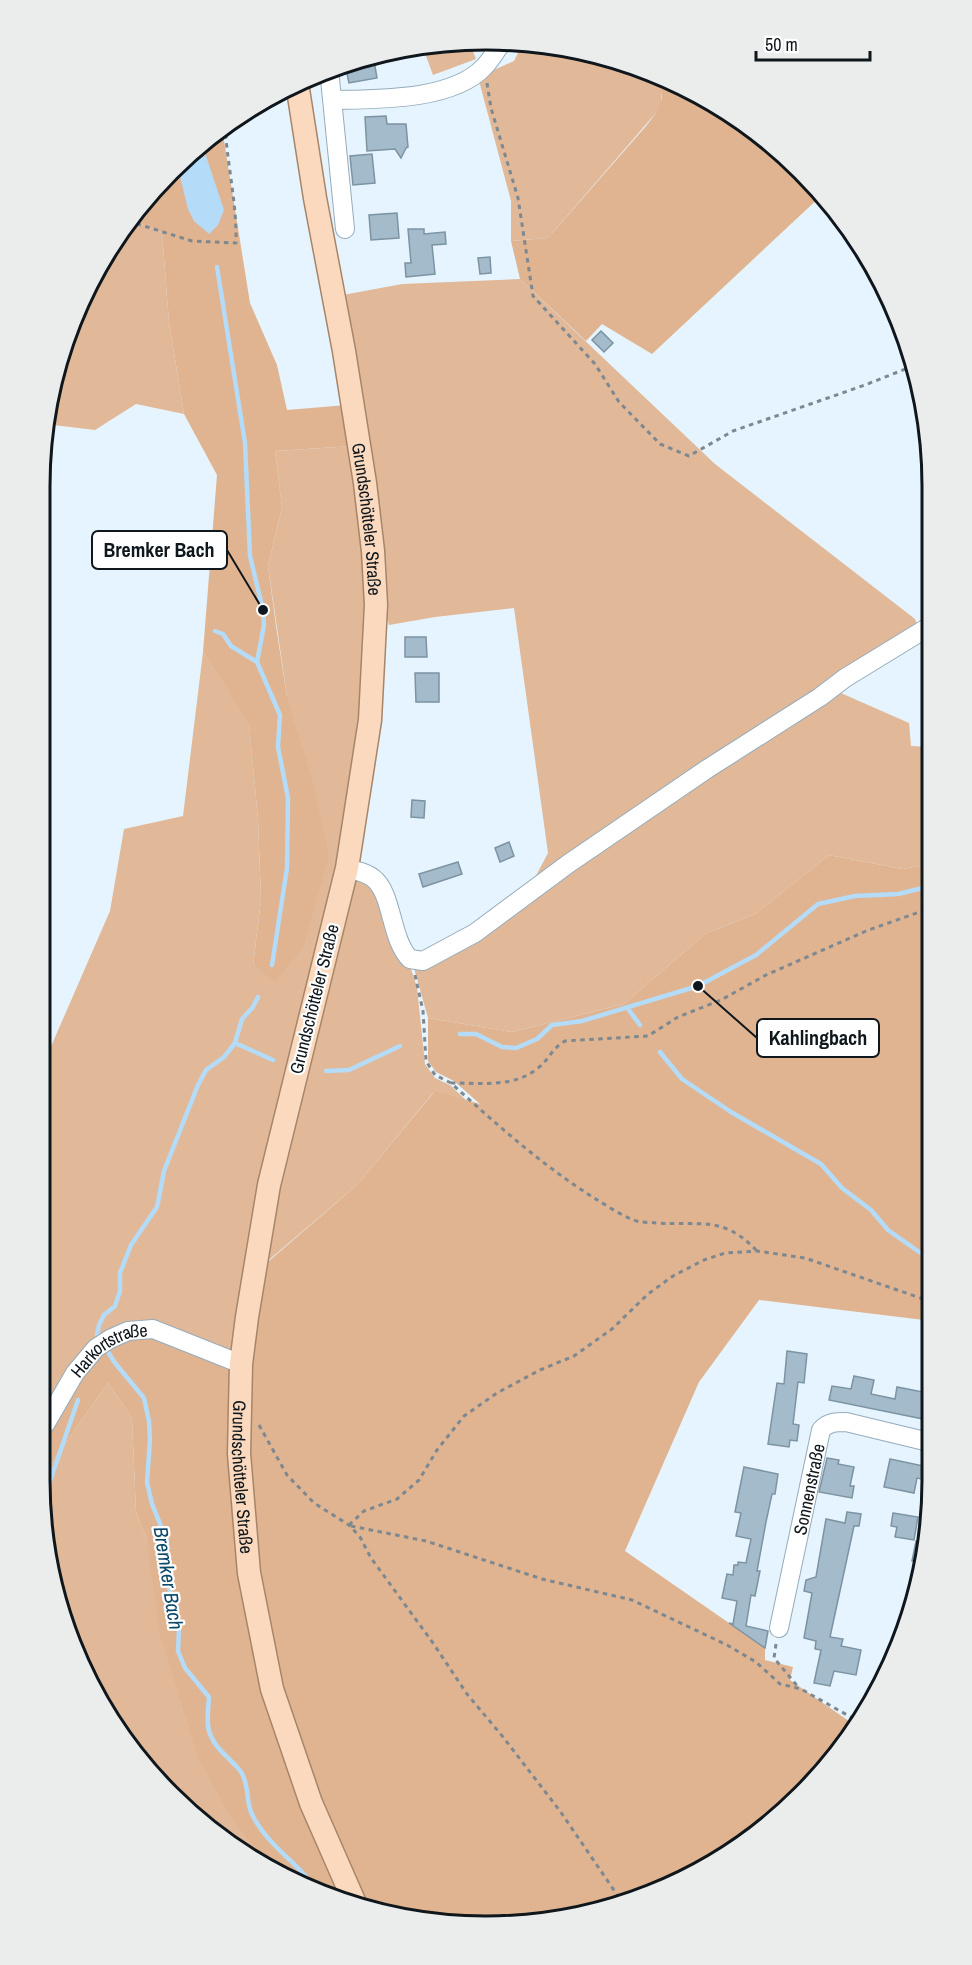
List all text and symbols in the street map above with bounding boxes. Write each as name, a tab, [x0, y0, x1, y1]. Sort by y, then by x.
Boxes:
scale bar	[756, 24, 870, 62]
text: 50 m	[765, 32, 798, 57]
street label: Grundschötteler Straße	[346, 441, 388, 596]
callout: Bremker Bach	[92, 531, 227, 569]
text: Bremker Bach	[103, 536, 215, 563]
street label: Grundschötteler Straße	[283, 922, 345, 1076]
callout: Kahlingbach	[757, 1019, 879, 1057]
text: Kahlingbach	[769, 1024, 867, 1051]
street label: Harkortstraße	[64, 1317, 148, 1382]
street label: Grundschötteler Straße	[226, 1400, 260, 1555]
street label: Sonnenstraße	[787, 1441, 830, 1537]
water label: Bremker Bach	[148, 1525, 190, 1631]

